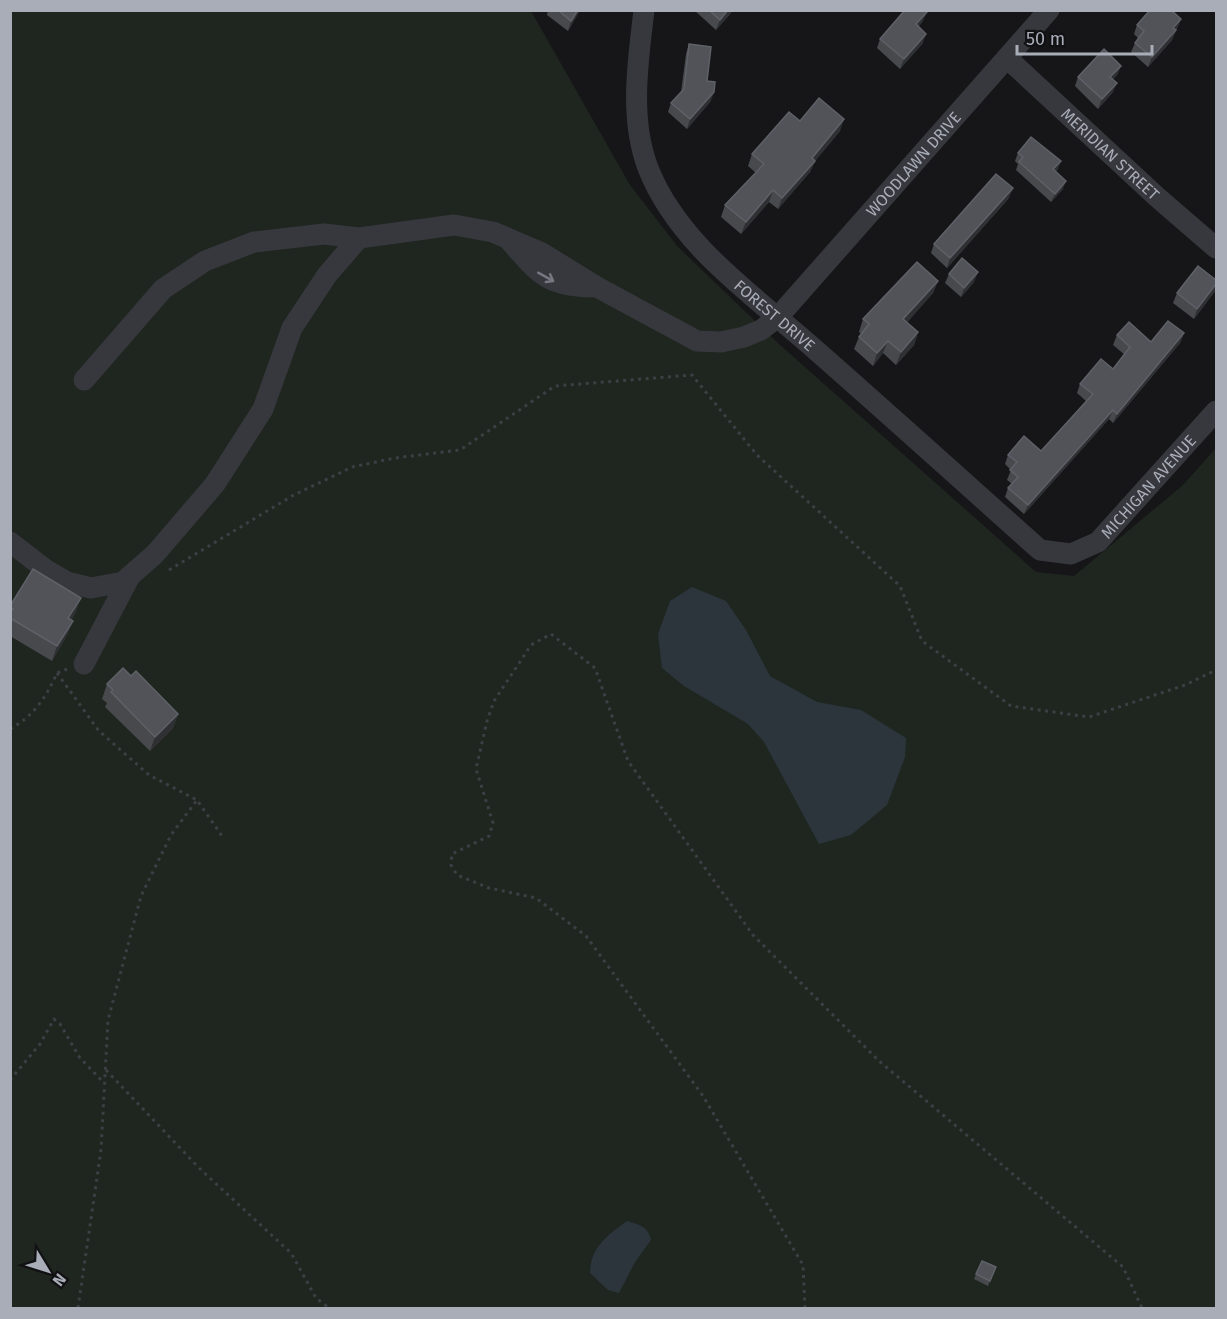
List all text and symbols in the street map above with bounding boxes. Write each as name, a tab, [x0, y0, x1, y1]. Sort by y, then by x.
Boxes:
scale bar	[1017, 18, 1152, 56]
text: 50 m	[1026, 28, 1065, 50]
street label: MERIDIAN STREET	[1058, 104, 1164, 204]
street label: WOODLAWN DRIVE	[862, 108, 964, 220]
one-way arrow	[536, 272, 554, 283]
street label: FOREST DRIVE	[730, 276, 819, 355]
street label: MICHIGAN AVENUE	[1097, 431, 1200, 542]
north arrow	[18, 1241, 78, 1301]
text: N	[49, 1270, 70, 1290]

